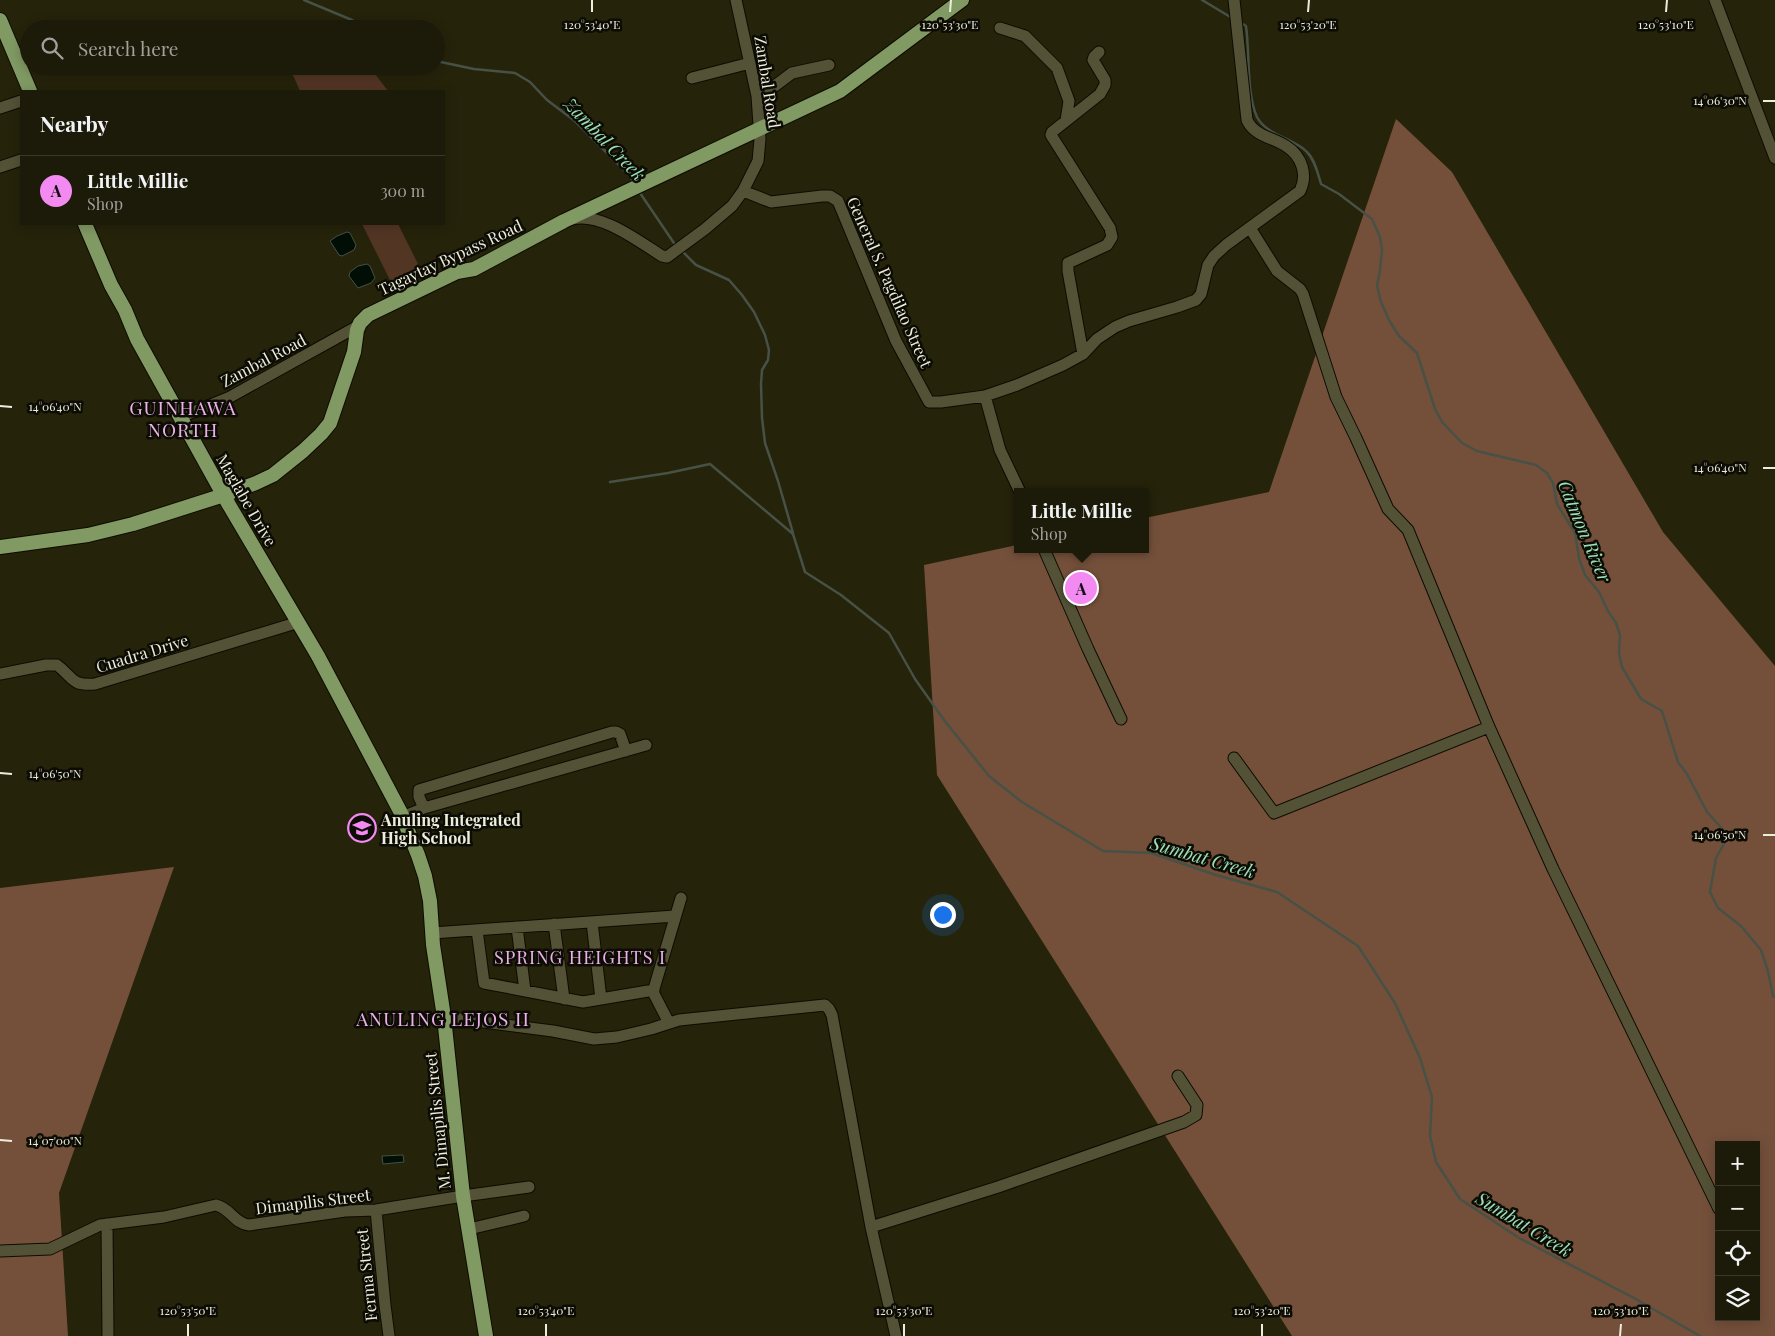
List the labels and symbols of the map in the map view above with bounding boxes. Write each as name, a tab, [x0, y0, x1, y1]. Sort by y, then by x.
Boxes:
text: 120°53'40"E	[564, 16, 620, 32]
text: 120°53'30"E	[922, 16, 978, 32]
text: 120°53'20"E	[1279, 16, 1337, 32]
text: 120°53'10"E	[1638, 16, 1694, 32]
street label: Zambal Road	[750, 34, 786, 130]
water label: Zambal Creek	[559, 91, 651, 186]
text: 14°06'30"N	[1693, 92, 1747, 108]
street label: General S. Pagdilao Street	[843, 193, 937, 371]
street label: Tagaytay Bypass Road	[374, 214, 526, 300]
street label: Zambal Road	[217, 329, 309, 391]
district label: GUINHAWA NORTH	[129, 394, 237, 442]
text: 14°06'40"N	[28, 398, 82, 414]
street label: Maglabe Drive	[212, 450, 282, 550]
text: 14°06'40"N	[1693, 459, 1747, 475]
water label: Catmon River	[1553, 476, 1618, 587]
pin: A	[1065, 569, 1097, 607]
street label: Cuadra Drive	[93, 629, 191, 677]
text: 14°06'50"N	[28, 765, 82, 781]
place label: Anuling Integrated High School	[380, 809, 521, 848]
school or university icon: Anuling Integrated High School	[347, 813, 377, 843]
text: 14°06'50"N	[1693, 826, 1747, 842]
water label: Sumbat Creek	[1147, 830, 1258, 883]
your location	[930, 902, 956, 928]
district label: SPRING HEIGHTS I	[494, 945, 666, 969]
district label: ANULING LEJOS II	[355, 1005, 530, 1031]
street label: M. Dimapilis Street	[419, 1051, 455, 1191]
text: 14°07'00"N	[28, 1132, 83, 1148]
street label: Dimapilis Street	[254, 1183, 372, 1218]
water label: Sumbat Creek	[1471, 1185, 1576, 1262]
street label: Ferma Street	[351, 1227, 381, 1322]
text: 120°53'50"E	[160, 1302, 216, 1318]
text: 120°53'40"E	[518, 1302, 574, 1318]
text: 120°53'30"E	[876, 1302, 932, 1318]
text: 120°53'20"E	[1233, 1302, 1291, 1318]
text: 120°53'10"E	[1593, 1302, 1649, 1318]

